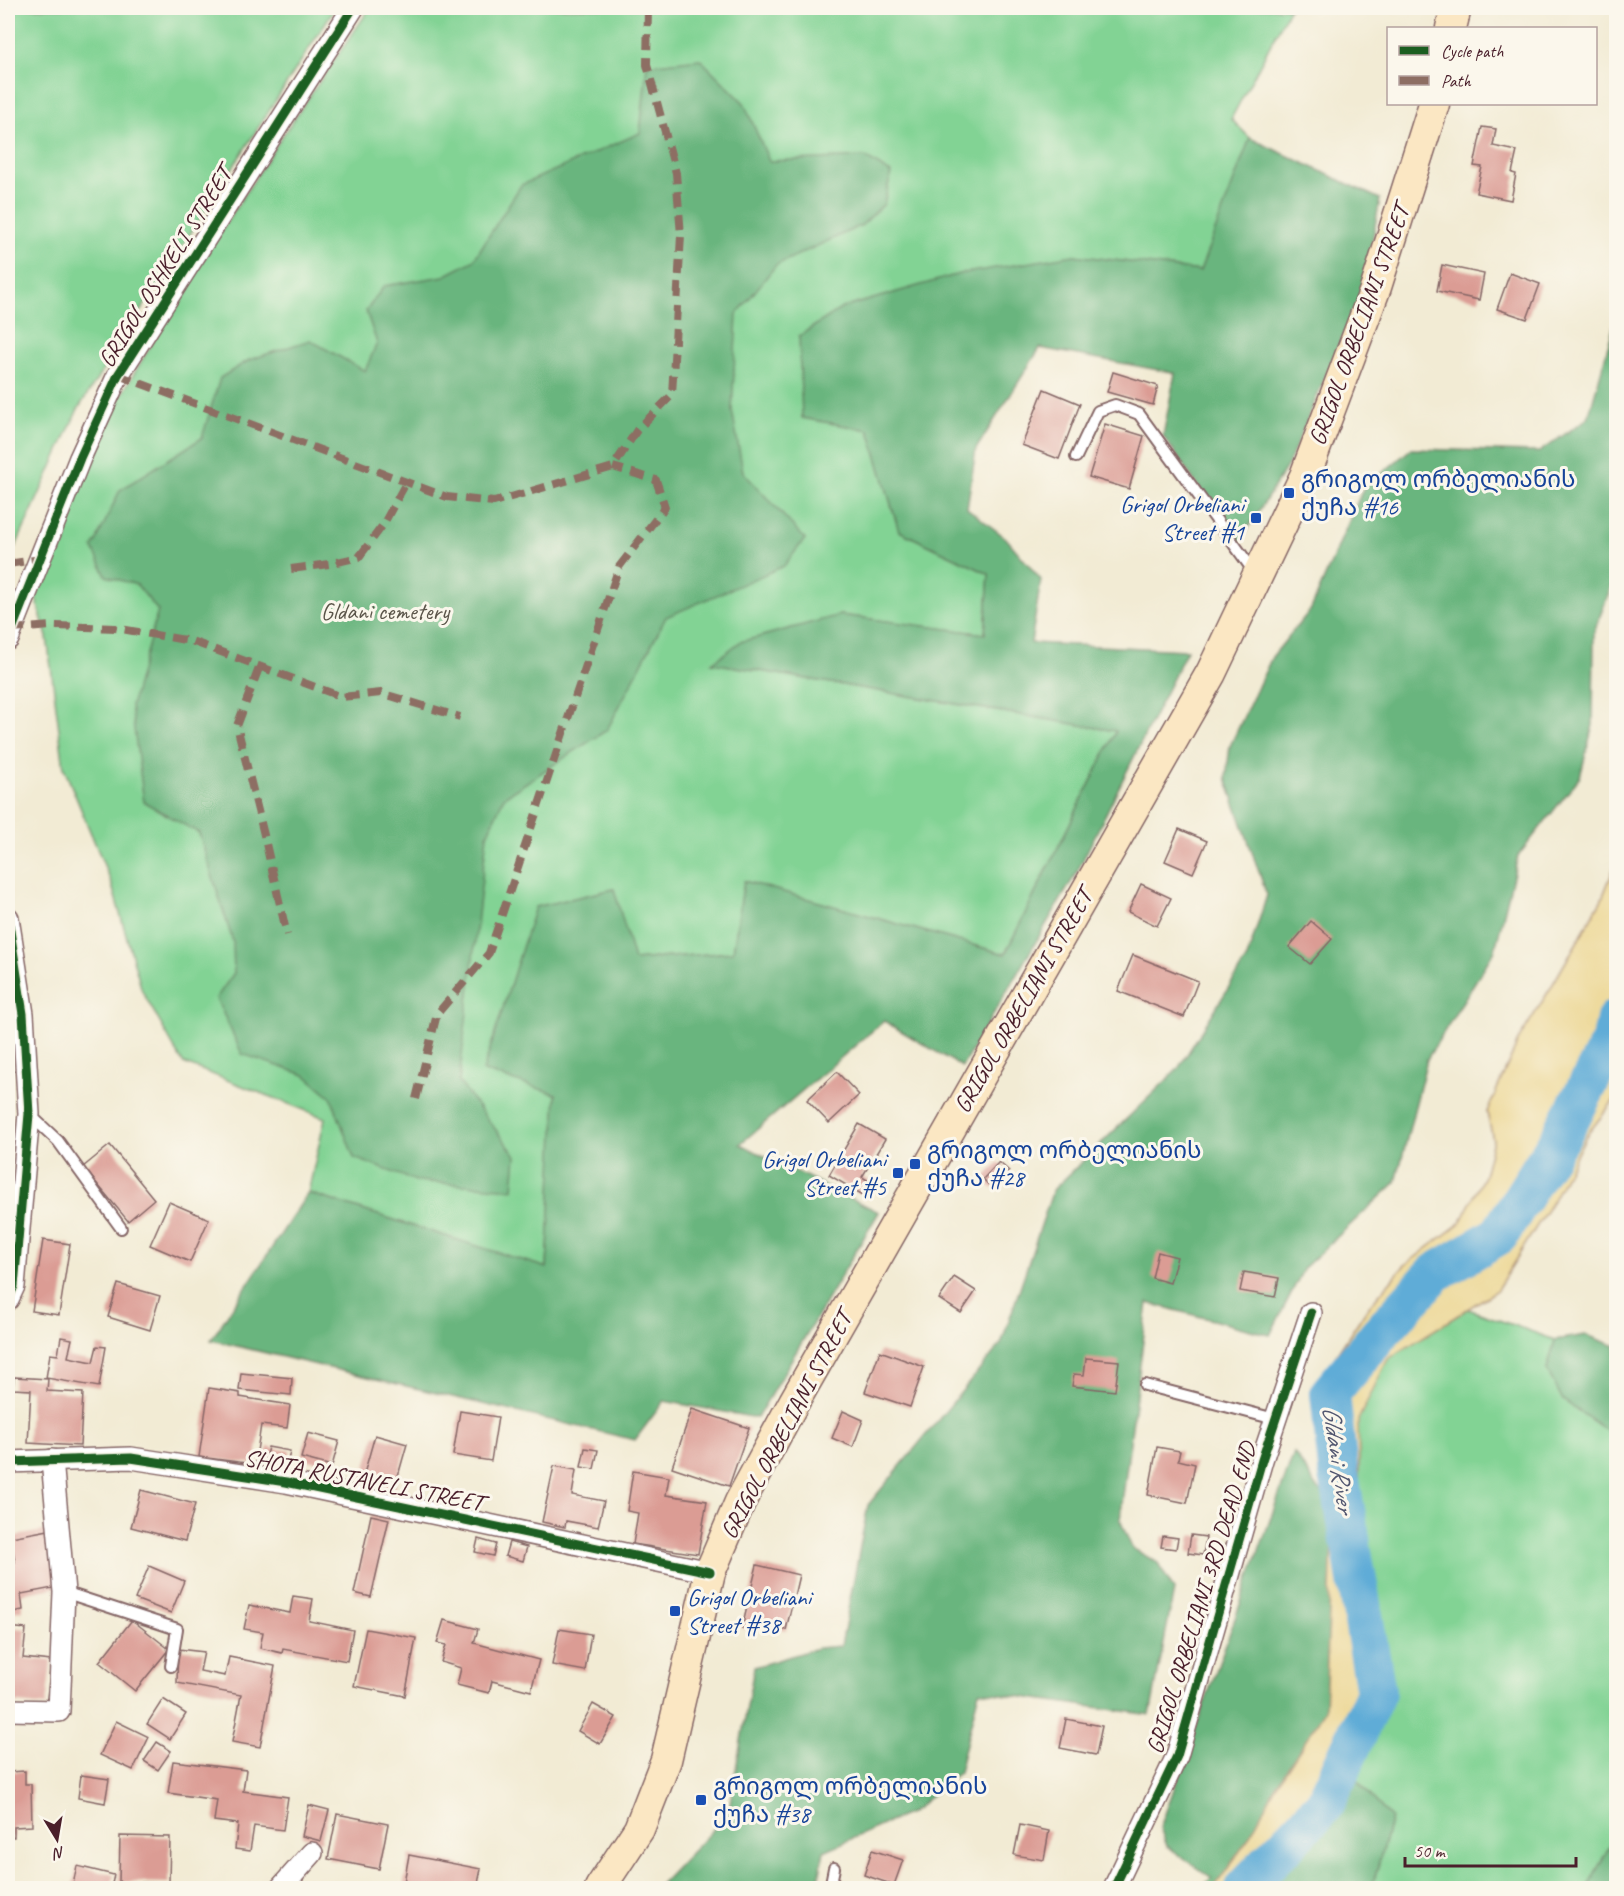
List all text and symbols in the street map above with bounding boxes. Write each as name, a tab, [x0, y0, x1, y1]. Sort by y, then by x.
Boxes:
legend	[1387, 27, 1597, 105]
text: Cycle path	[1441, 40, 1504, 62]
text: Path	[1441, 70, 1471, 92]
street label: GRIGOL OSHKELI STREET	[91, 156, 242, 373]
street label: GRIGOL ORBELIANI STREET	[1302, 195, 1418, 449]
place label: გრიგოლ ორბელიანის ქუჩა #16	[1301, 464, 1576, 522]
marker: გრიგოლ ორბელიანის ქუჩა #16	[1282, 486, 1296, 500]
place label: Grigol Orbeliani Street #1	[1120, 489, 1247, 547]
marker: Grigol Orbeliani Street #1	[1249, 511, 1263, 525]
park label: Gldani cemetery	[321, 596, 451, 626]
street label: GRIGOL ORBELIANI STREET	[947, 879, 1102, 1118]
place label: გრიგოლ ორბელიანის ქუჩა #28	[927, 1135, 1202, 1193]
place label: Grigol Orbeliani Street #5	[762, 1144, 889, 1202]
marker: გრიგოლ ორბელიანის ქუჩა #28	[908, 1157, 922, 1171]
marker: Grigol Orbeliani Street #5	[891, 1166, 905, 1180]
street label: GRIGOL ORBELIANI STREET	[713, 1301, 861, 1544]
water label: Gldani River	[1315, 1404, 1363, 1518]
street label: GRIGOL ORBELIANI 3RD DEAD END	[1139, 1437, 1263, 1757]
street label: SHOTA RUSTAVELI STREET	[242, 1442, 492, 1519]
place label: Grigol Orbeliani Street #38	[687, 1582, 815, 1640]
marker: Grigol Orbeliani Street #38	[668, 1604, 682, 1618]
place label: გრიგოლ ორბელიანის ქუჩა #38	[713, 1771, 988, 1829]
marker: გრიგოლ ორბელიანის ქუჩა #38	[694, 1793, 708, 1807]
north arrow	[27, 1809, 87, 1869]
scale bar	[1405, 1830, 1576, 1868]
text: 50 m	[1414, 1840, 1447, 1862]
text: N	[50, 1842, 66, 1864]

